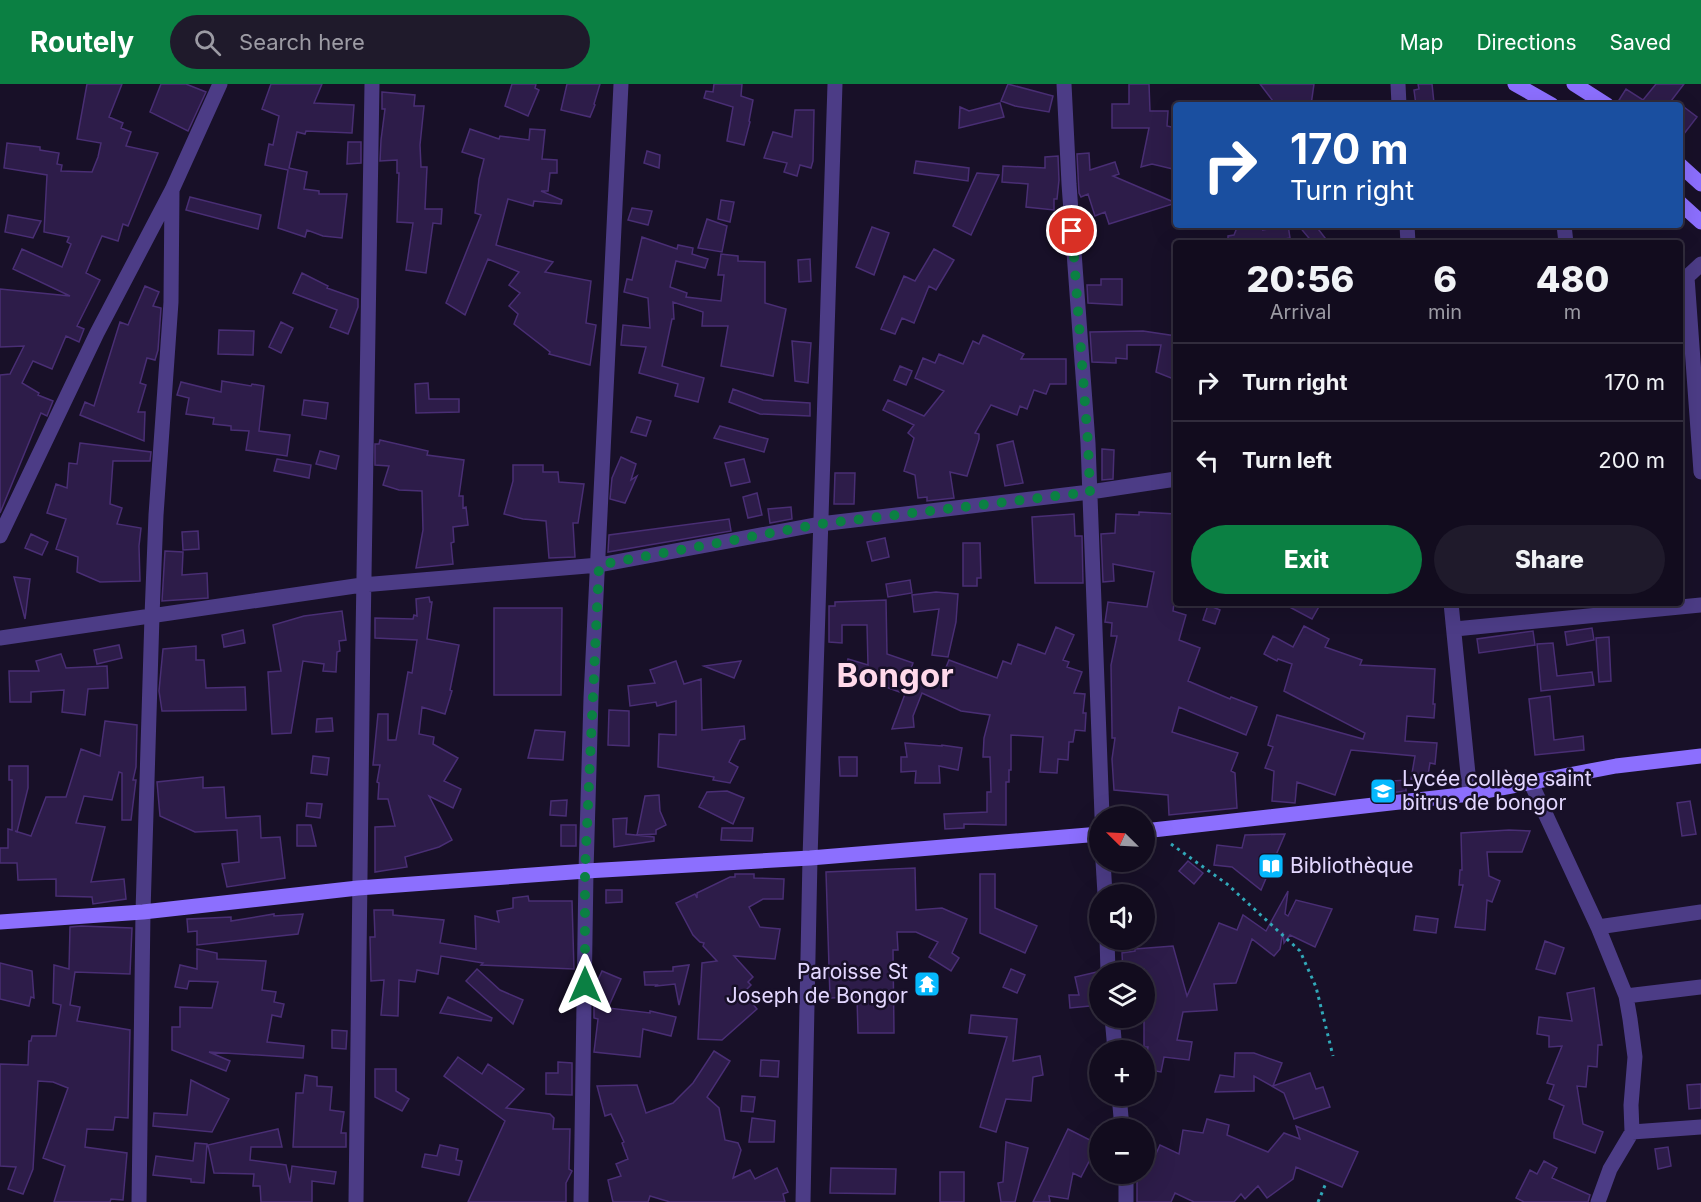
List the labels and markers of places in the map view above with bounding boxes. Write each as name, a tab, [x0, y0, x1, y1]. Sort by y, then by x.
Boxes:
pin	[1046, 205, 1097, 256]
place label: Lycée collège saint bitrus de bongor	[1402, 766, 1592, 815]
school or university icon: Lycée collège saint bitrus de bongor	[1368, 776, 1398, 806]
library icon: Bibliothèque	[1256, 851, 1286, 881]
place label: Bibliothèque	[1290, 853, 1414, 878]
place label: Paroisse St Joseph de Bongor	[726, 959, 908, 1008]
temple icon: Paroisse St Joseph de Bongor	[912, 969, 942, 999]

